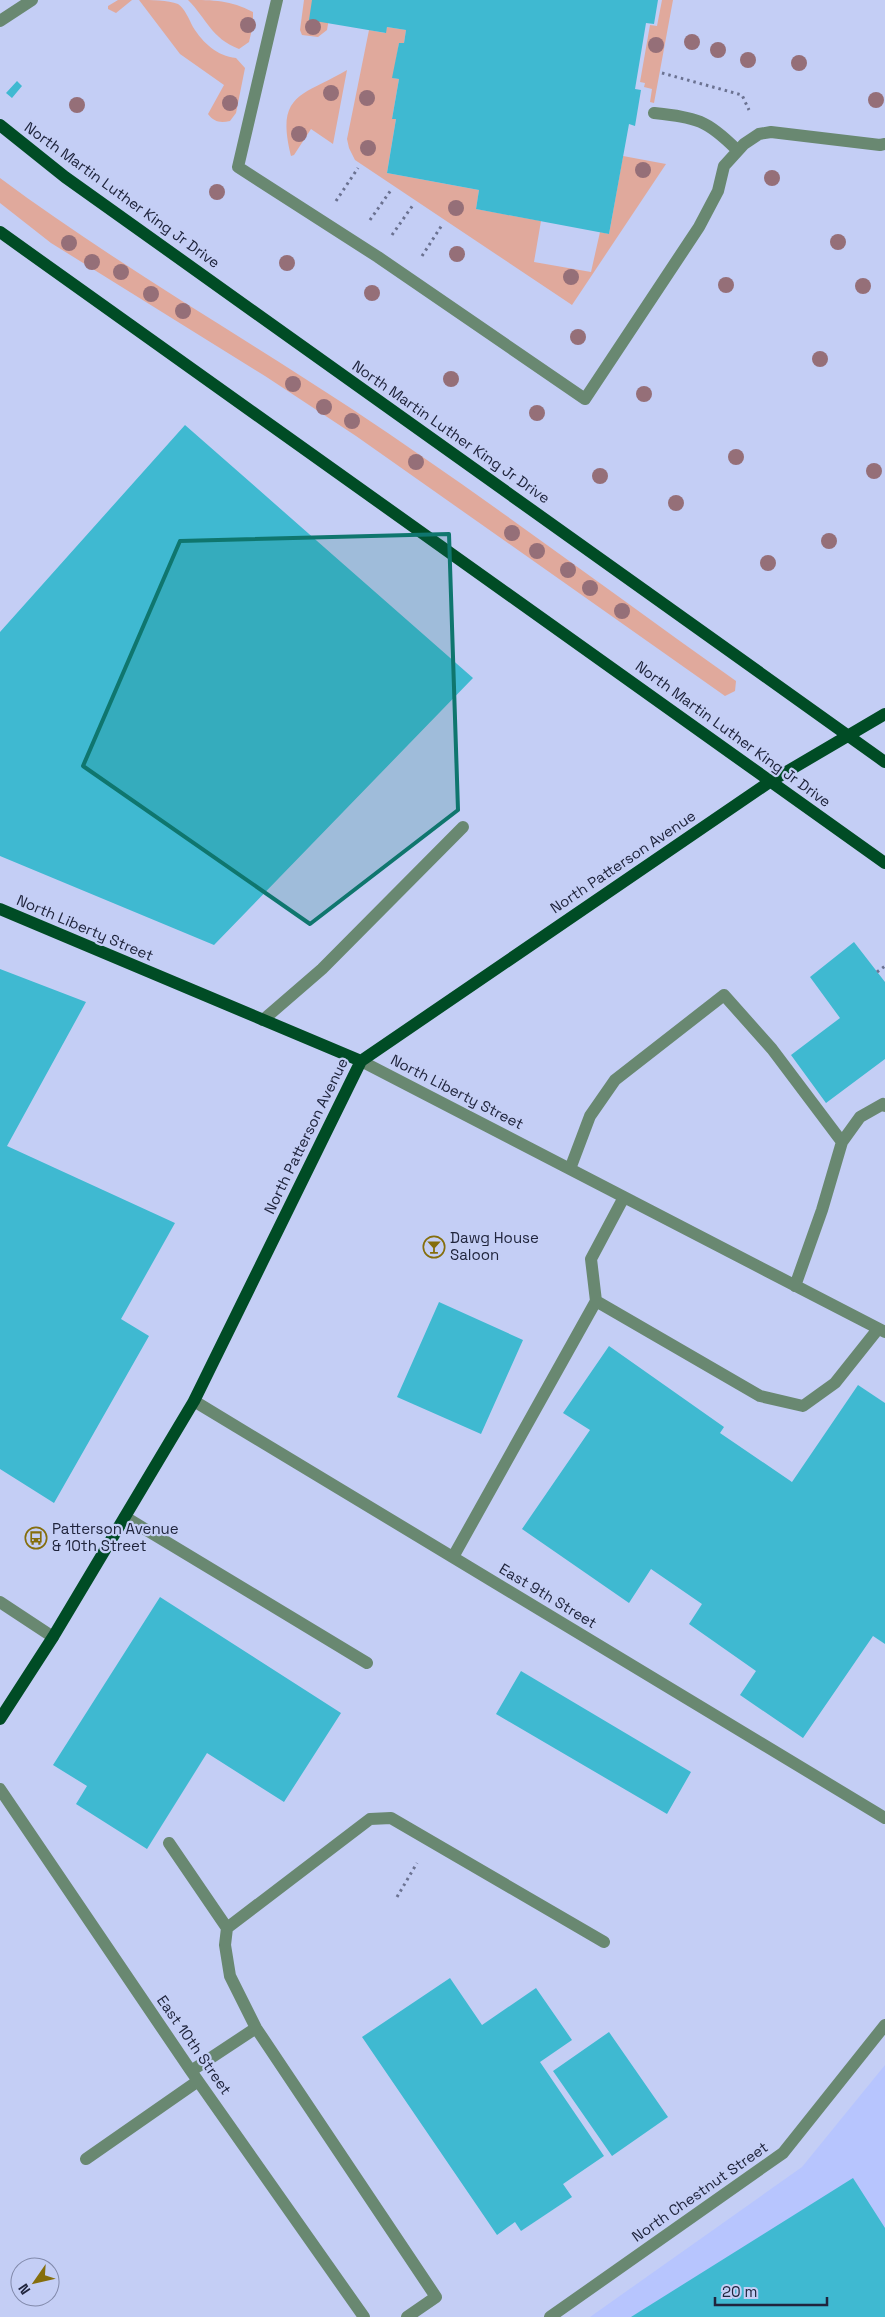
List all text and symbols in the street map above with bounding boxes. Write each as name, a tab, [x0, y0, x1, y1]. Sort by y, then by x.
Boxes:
street label: North Martin Luther King Jr Drive	[21, 117, 224, 272]
street label: North Martin Luther King Jr Drive	[349, 356, 554, 507]
street label: North Martin Luther King Jr Drive	[632, 656, 835, 811]
street label: North Patterson Avenue	[546, 806, 699, 917]
street label: North Liberty Street	[14, 890, 157, 965]
street label: North Liberty Street	[388, 1050, 527, 1133]
street label: North Patterson Avenue	[259, 1054, 352, 1217]
place label: Dawg House Saloon	[450, 1228, 539, 1264]
bar icon: Dawg House Saloon	[422, 1235, 446, 1259]
place label: Patterson Avenue & 10th Street	[52, 1519, 179, 1555]
bus stop icon: Patterson Avenue & 10th Street	[24, 1526, 48, 1550]
street label: East 9th Street	[496, 1559, 601, 1632]
street label: East 10th Street	[153, 1991, 236, 2098]
street label: North Chestnut Street	[628, 2137, 772, 2246]
north arrow	[10, 2257, 60, 2307]
scale bar	[715, 2274, 828, 2306]
text: N	[14, 2280, 34, 2298]
text: 20 m	[722, 2282, 757, 2301]

